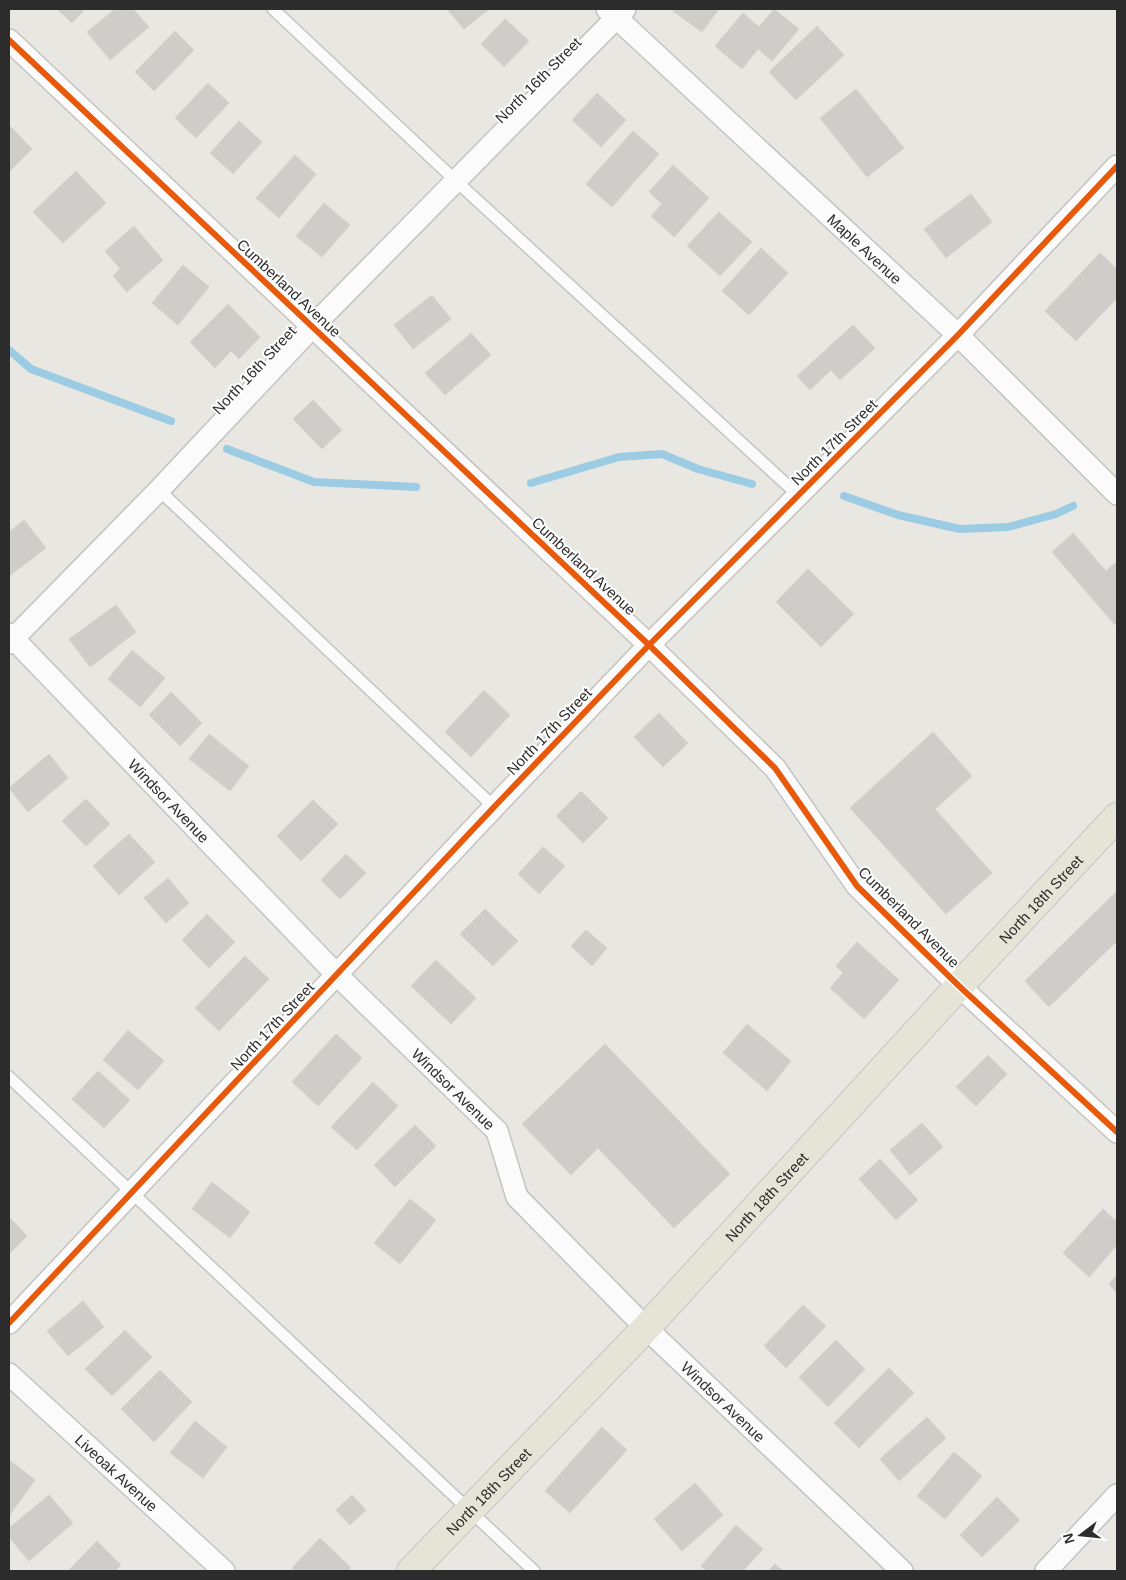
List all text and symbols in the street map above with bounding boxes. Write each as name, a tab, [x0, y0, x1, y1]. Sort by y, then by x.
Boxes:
street label: North 16th Street	[492, 33, 585, 126]
street label: Maple Avenue	[824, 210, 905, 287]
street label: Cumberland Avenue	[234, 236, 344, 340]
street label: North 16th Street	[209, 322, 300, 418]
street label: North 17th Street	[788, 395, 881, 488]
street label: Cumberland Avenue	[529, 514, 639, 618]
street label: North 17th Street	[503, 683, 595, 778]
street label: Windsor Avenue	[125, 755, 213, 846]
street label: North 18th Street	[995, 851, 1086, 946]
street label: Cumberland Avenue	[855, 863, 963, 971]
street label: North 17th Street	[227, 978, 318, 1074]
street label: Windsor Avenue	[409, 1045, 499, 1133]
street label: North 18th Street	[721, 1148, 812, 1245]
street label: Windsor Avenue	[678, 1358, 769, 1445]
street label: Liveoak Avenue	[72, 1431, 161, 1515]
street label: North 18th Street	[442, 1444, 535, 1538]
north arrow	[1056, 1510, 1106, 1560]
text: N	[1059, 1532, 1078, 1546]

